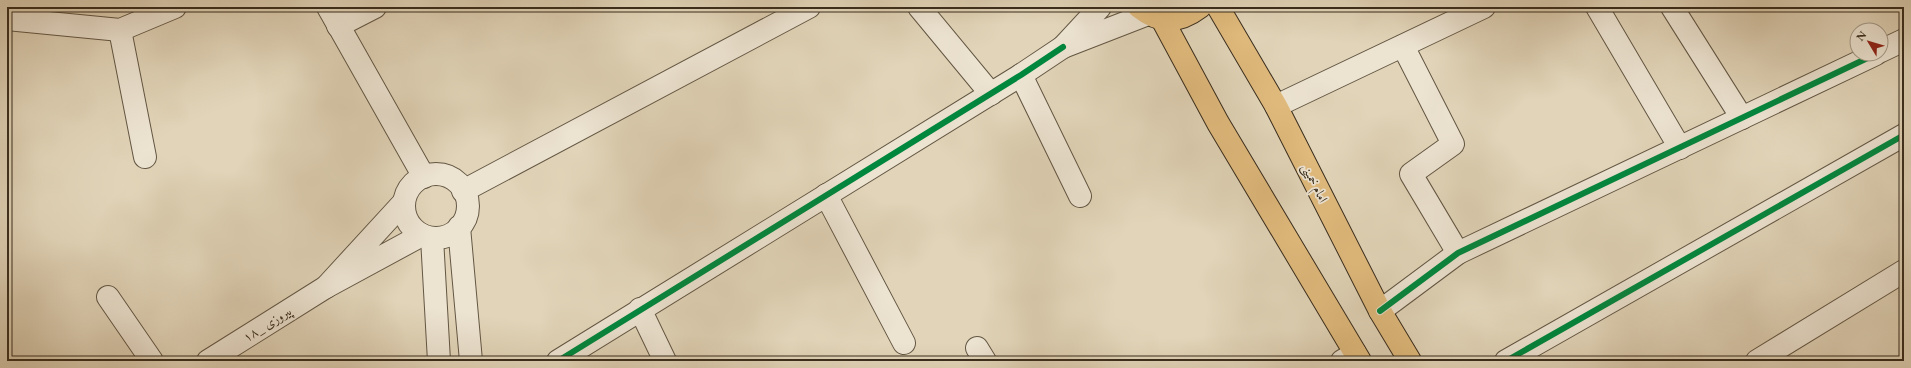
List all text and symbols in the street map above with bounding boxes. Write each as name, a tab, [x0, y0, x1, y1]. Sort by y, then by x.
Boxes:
north arrow	[1849, 22, 1889, 62]
text: N	[1853, 28, 1869, 44]
street label: امام خمینی	[1295, 161, 1332, 207]
street label: پیروزی _۱۸	[239, 302, 295, 346]

